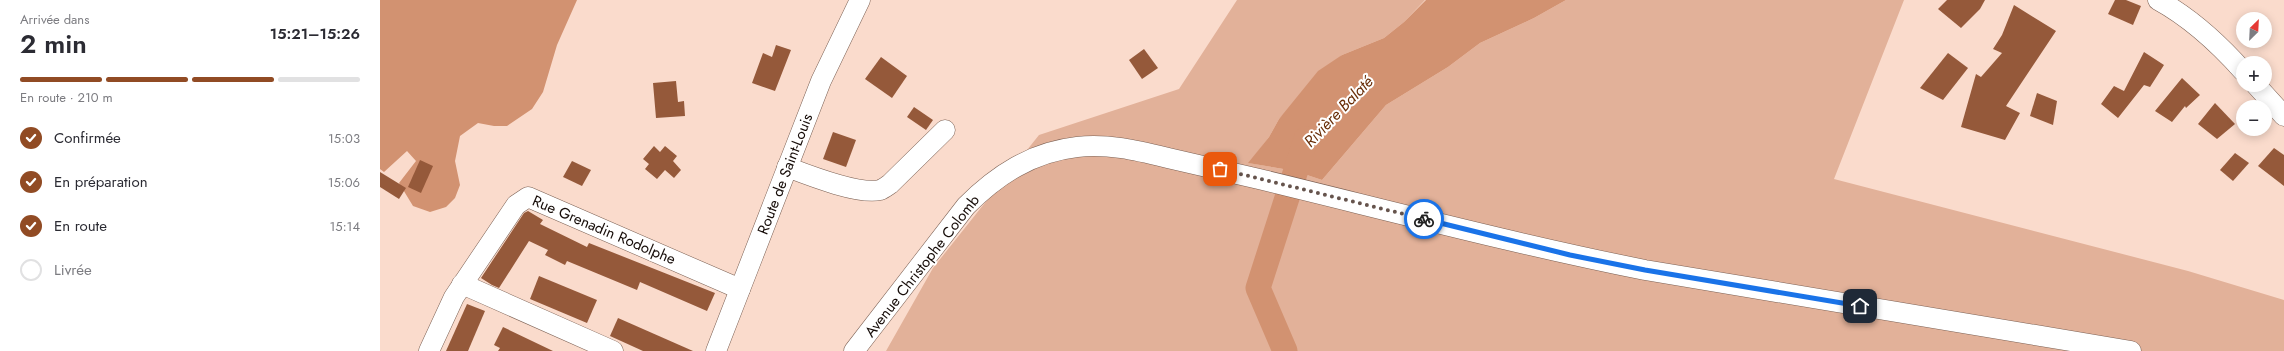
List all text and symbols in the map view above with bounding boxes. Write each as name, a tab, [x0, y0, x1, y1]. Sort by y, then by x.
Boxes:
text: Arrivée dans	[20, 10, 89, 29]
north arrow	[2236, 12, 2272, 48]
map controls	[2236, 12, 2272, 136]
text: 15:21–15:26	[270, 23, 360, 45]
text: 2 min	[20, 25, 87, 63]
button: +	[2236, 56, 2272, 92]
water label: Rivière Balaté	[1298, 70, 1379, 152]
text: En route · 210 m	[20, 88, 113, 107]
button: −	[2236, 100, 2272, 136]
street label: Route de Saint-Louis	[752, 110, 818, 238]
icon: check	[20, 127, 42, 149]
text: Confirmée	[54, 127, 121, 149]
text: 15:03	[328, 129, 360, 148]
pin	[1203, 152, 1237, 186]
icon: bag	[1209, 158, 1231, 180]
icon: check	[20, 171, 42, 193]
text: En préparation	[54, 171, 148, 193]
text: 15:06	[328, 173, 360, 192]
street label: Rue Grenadin Rodolphe	[529, 190, 679, 270]
street label: Avenue Christophe Colomb	[859, 190, 985, 342]
courier	[1404, 199, 1444, 239]
icon: bike	[1413, 208, 1435, 230]
icon: check	[20, 215, 42, 237]
text: En route	[54, 215, 107, 237]
text: 15:14	[329, 217, 360, 236]
text: Livrée	[54, 259, 92, 281]
pin	[1843, 289, 1877, 323]
icon: home	[1849, 295, 1871, 317]

